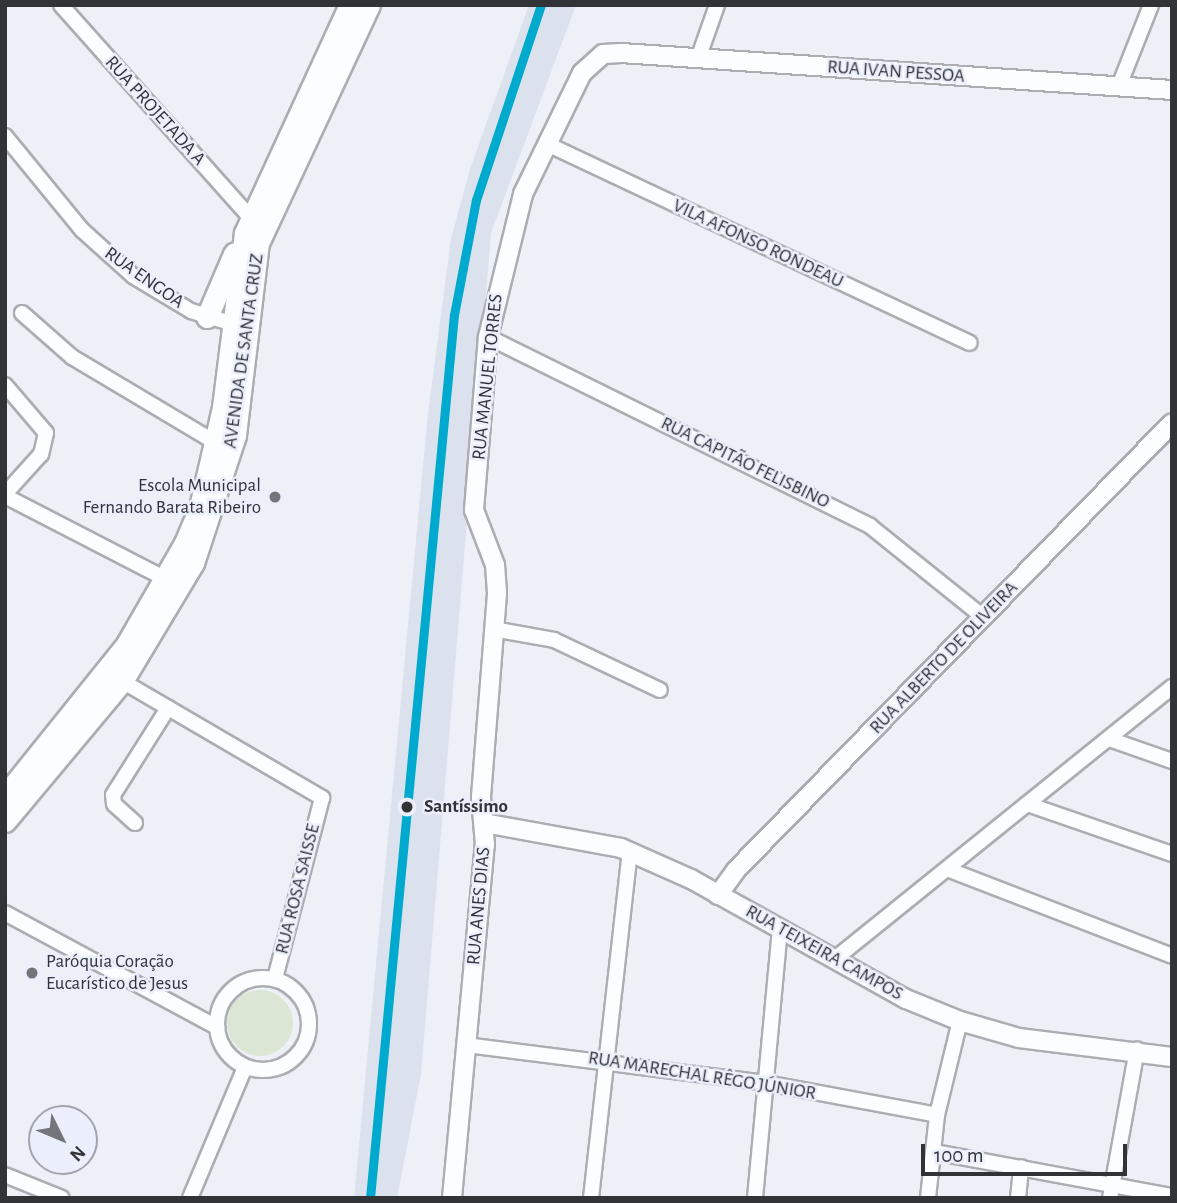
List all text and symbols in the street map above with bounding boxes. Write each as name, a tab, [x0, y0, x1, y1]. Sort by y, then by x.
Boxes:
street label: RUA PROJETADA A	[100, 52, 210, 170]
street label: RUA IVAN PESSOA	[826, 56, 966, 88]
street label: VILA AFONSO RONDEAU	[669, 194, 847, 294]
street label: RUA ENGOA	[100, 242, 188, 314]
street label: AVENIDA DE SANTA CRUZ	[219, 252, 269, 450]
street label: RUA MANUEL TORRES	[468, 293, 508, 461]
street label: RUA CAPITÃO FELISBINO	[657, 412, 833, 514]
place label: Escola Municipal Fernando Barata Ribeiro	[83, 475, 261, 519]
marker: Escola Municipal Fernando Barata Ribeiro	[267, 489, 283, 505]
street label: RUA ALBERTO DE OLIVEIRA	[865, 577, 1023, 739]
marker: Santíssimo	[396, 796, 418, 818]
place label: Santíssimo	[424, 796, 508, 818]
street label: RUA ROSA SAISSE	[271, 821, 325, 957]
street label: RUA ANES DIAS	[462, 846, 496, 966]
street label: RUA TEIXEIRA CAMPOS	[741, 900, 907, 1006]
place label: Paróquia Coração Eucarístico de Jesus	[46, 951, 188, 995]
marker: Paróquia Coração Eucarístico de Jesus	[24, 965, 40, 981]
street label: RUA MARECHAL RÊGO JÚNIOR	[587, 1047, 817, 1105]
north arrow	[28, 1105, 98, 1175]
scale bar	[925, 1130, 1132, 1174]
text: N	[66, 1142, 89, 1165]
text: 100 m	[934, 1145, 984, 1166]

